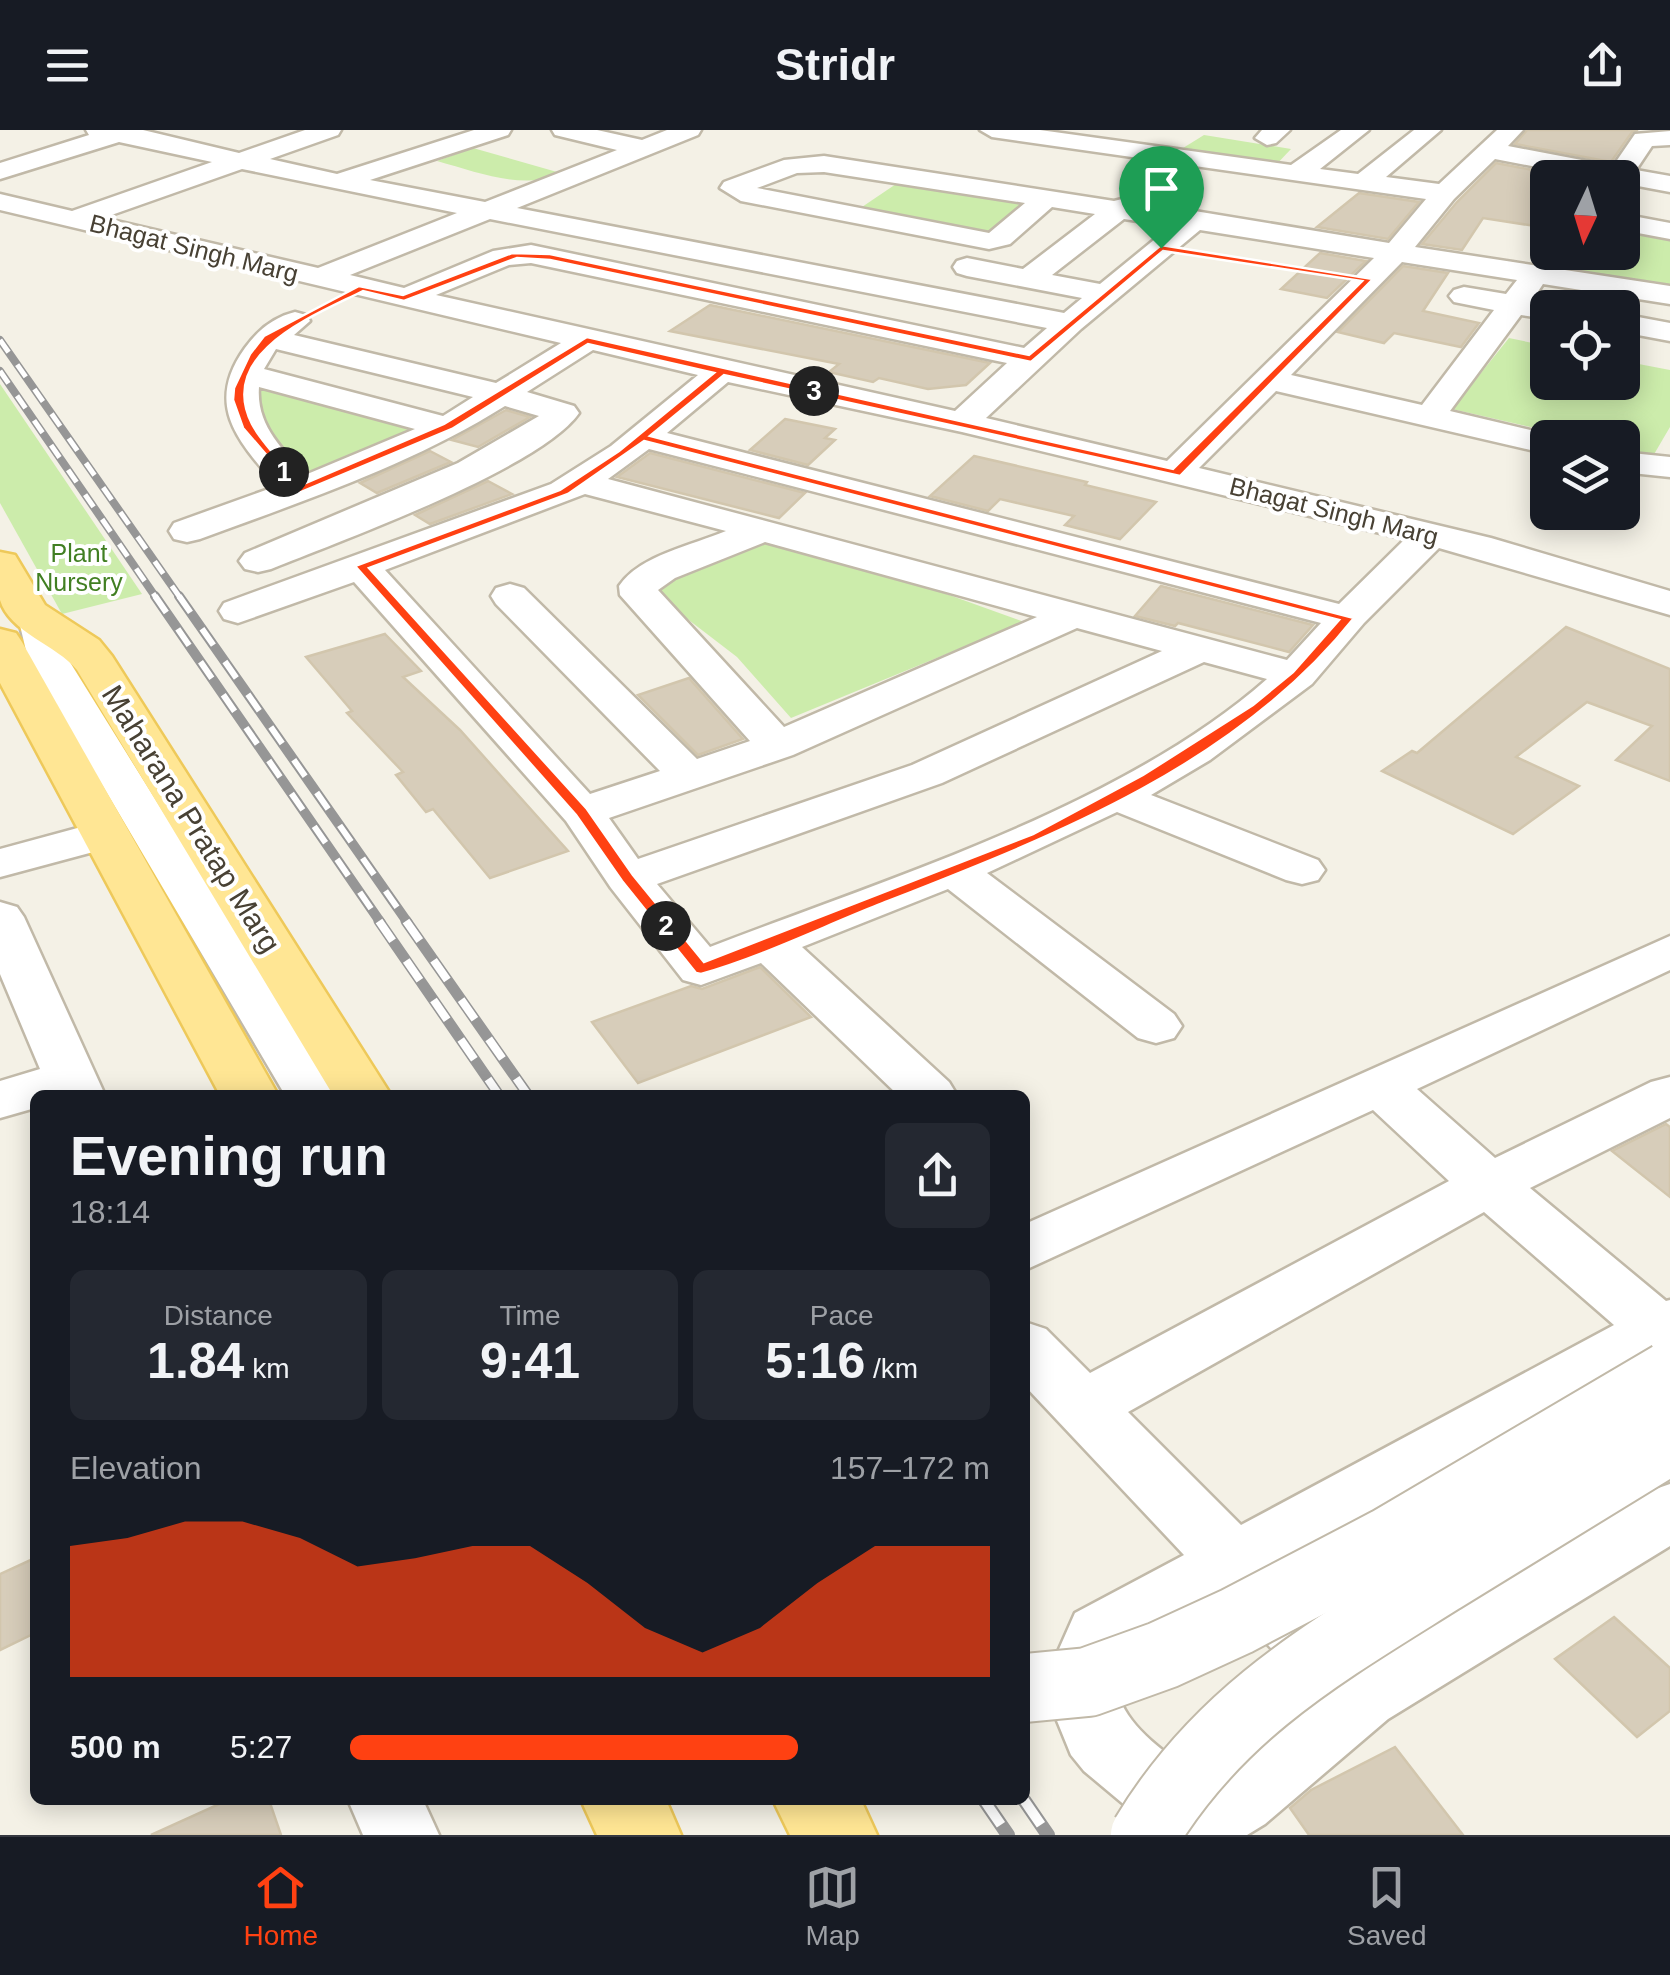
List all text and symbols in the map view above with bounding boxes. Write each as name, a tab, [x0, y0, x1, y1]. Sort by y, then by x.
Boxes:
icon: menu	[40, 38, 95, 93]
icon: share	[1575, 38, 1630, 93]
text: Stridr	[775, 39, 895, 90]
pin	[1119, 146, 1204, 249]
north arrow	[1530, 160, 1640, 270]
map controls	[1530, 160, 1640, 530]
icon: arrive	[1134, 161, 1189, 216]
street label: Bhagat Singh Marg	[87, 209, 301, 287]
button: locate	[1530, 290, 1640, 400]
pin: 3	[789, 366, 839, 416]
text: 3	[806, 375, 822, 406]
button: layers	[1530, 420, 1640, 530]
pin: 1	[259, 447, 309, 497]
text: 1	[276, 456, 292, 487]
street label: Bhagat Singh Marg	[1227, 472, 1441, 550]
park label: Plant Nursery	[35, 539, 123, 596]
street label: Maharana Pratap Marg	[96, 679, 287, 958]
pin: 2	[641, 901, 691, 951]
text: 2	[658, 910, 674, 941]
button: share	[885, 1123, 990, 1228]
text: Evening run	[70, 1125, 388, 1187]
text: 18:14	[70, 1194, 150, 1230]
text: Distance	[164, 1300, 273, 1331]
text: Time	[499, 1300, 561, 1331]
text: Pace	[810, 1300, 874, 1331]
text: 1.84	[147, 1333, 244, 1389]
text: 9:41	[480, 1333, 580, 1389]
text: 5:16	[765, 1333, 865, 1389]
text: km	[244, 1353, 290, 1384]
text: /km	[865, 1353, 918, 1384]
text: Elevation	[70, 1450, 202, 1486]
text: 157–172 m	[830, 1450, 990, 1486]
text: 500 m	[70, 1729, 161, 1765]
text: 5:27	[230, 1729, 292, 1765]
tab: Home	[243, 1860, 318, 1952]
tab: Map	[805, 1860, 860, 1952]
tab: Saved	[1347, 1860, 1426, 1952]

